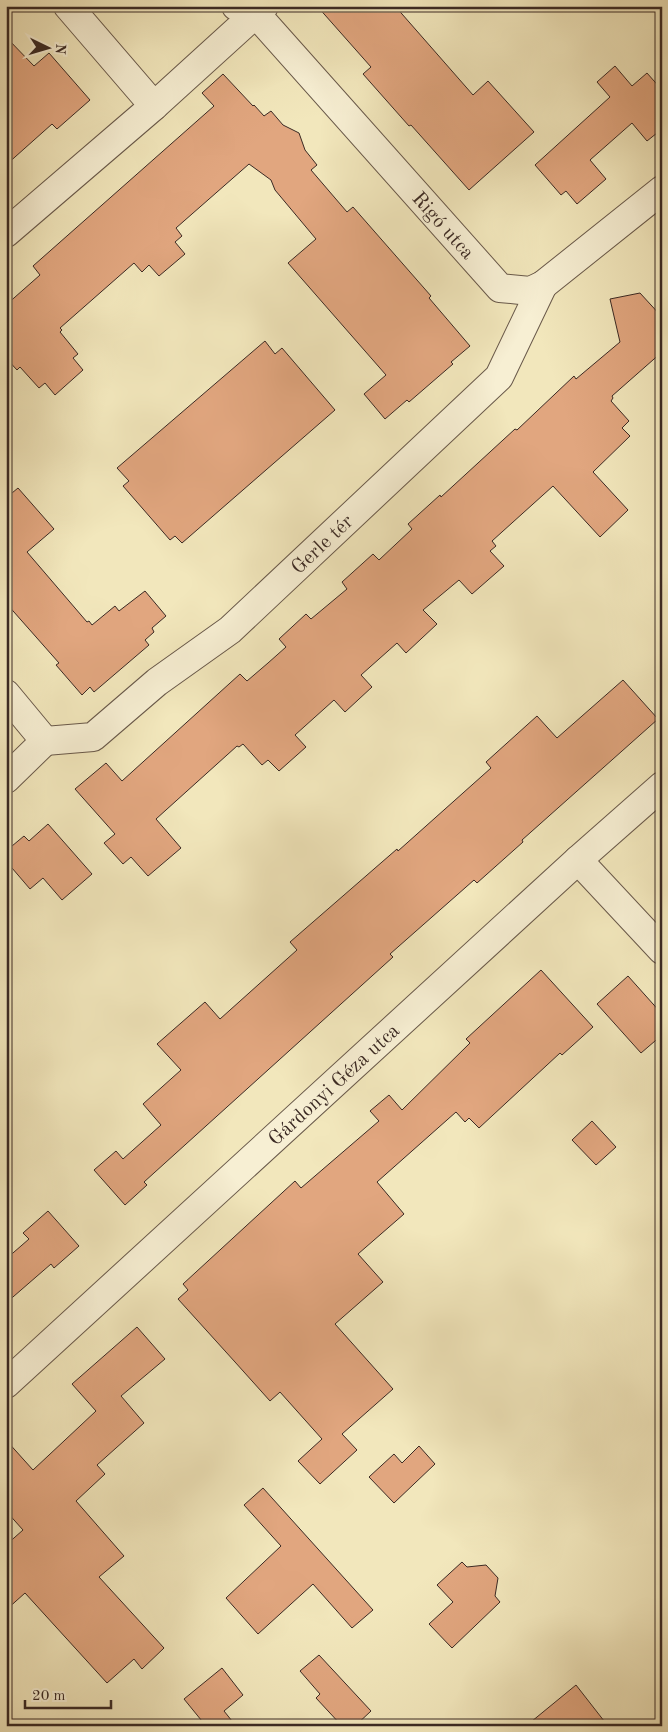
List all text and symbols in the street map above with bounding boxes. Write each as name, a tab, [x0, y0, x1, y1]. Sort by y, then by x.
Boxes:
north arrow	[22, 22, 72, 72]
text: N	[52, 43, 67, 55]
street label: Rigó utca	[407, 189, 477, 264]
street label: Gerle tér	[288, 512, 358, 579]
street label: Gárdonyi Géza utca	[265, 1021, 404, 1150]
scale bar	[25, 1677, 111, 1709]
text: 20 m	[32, 1689, 66, 1704]

